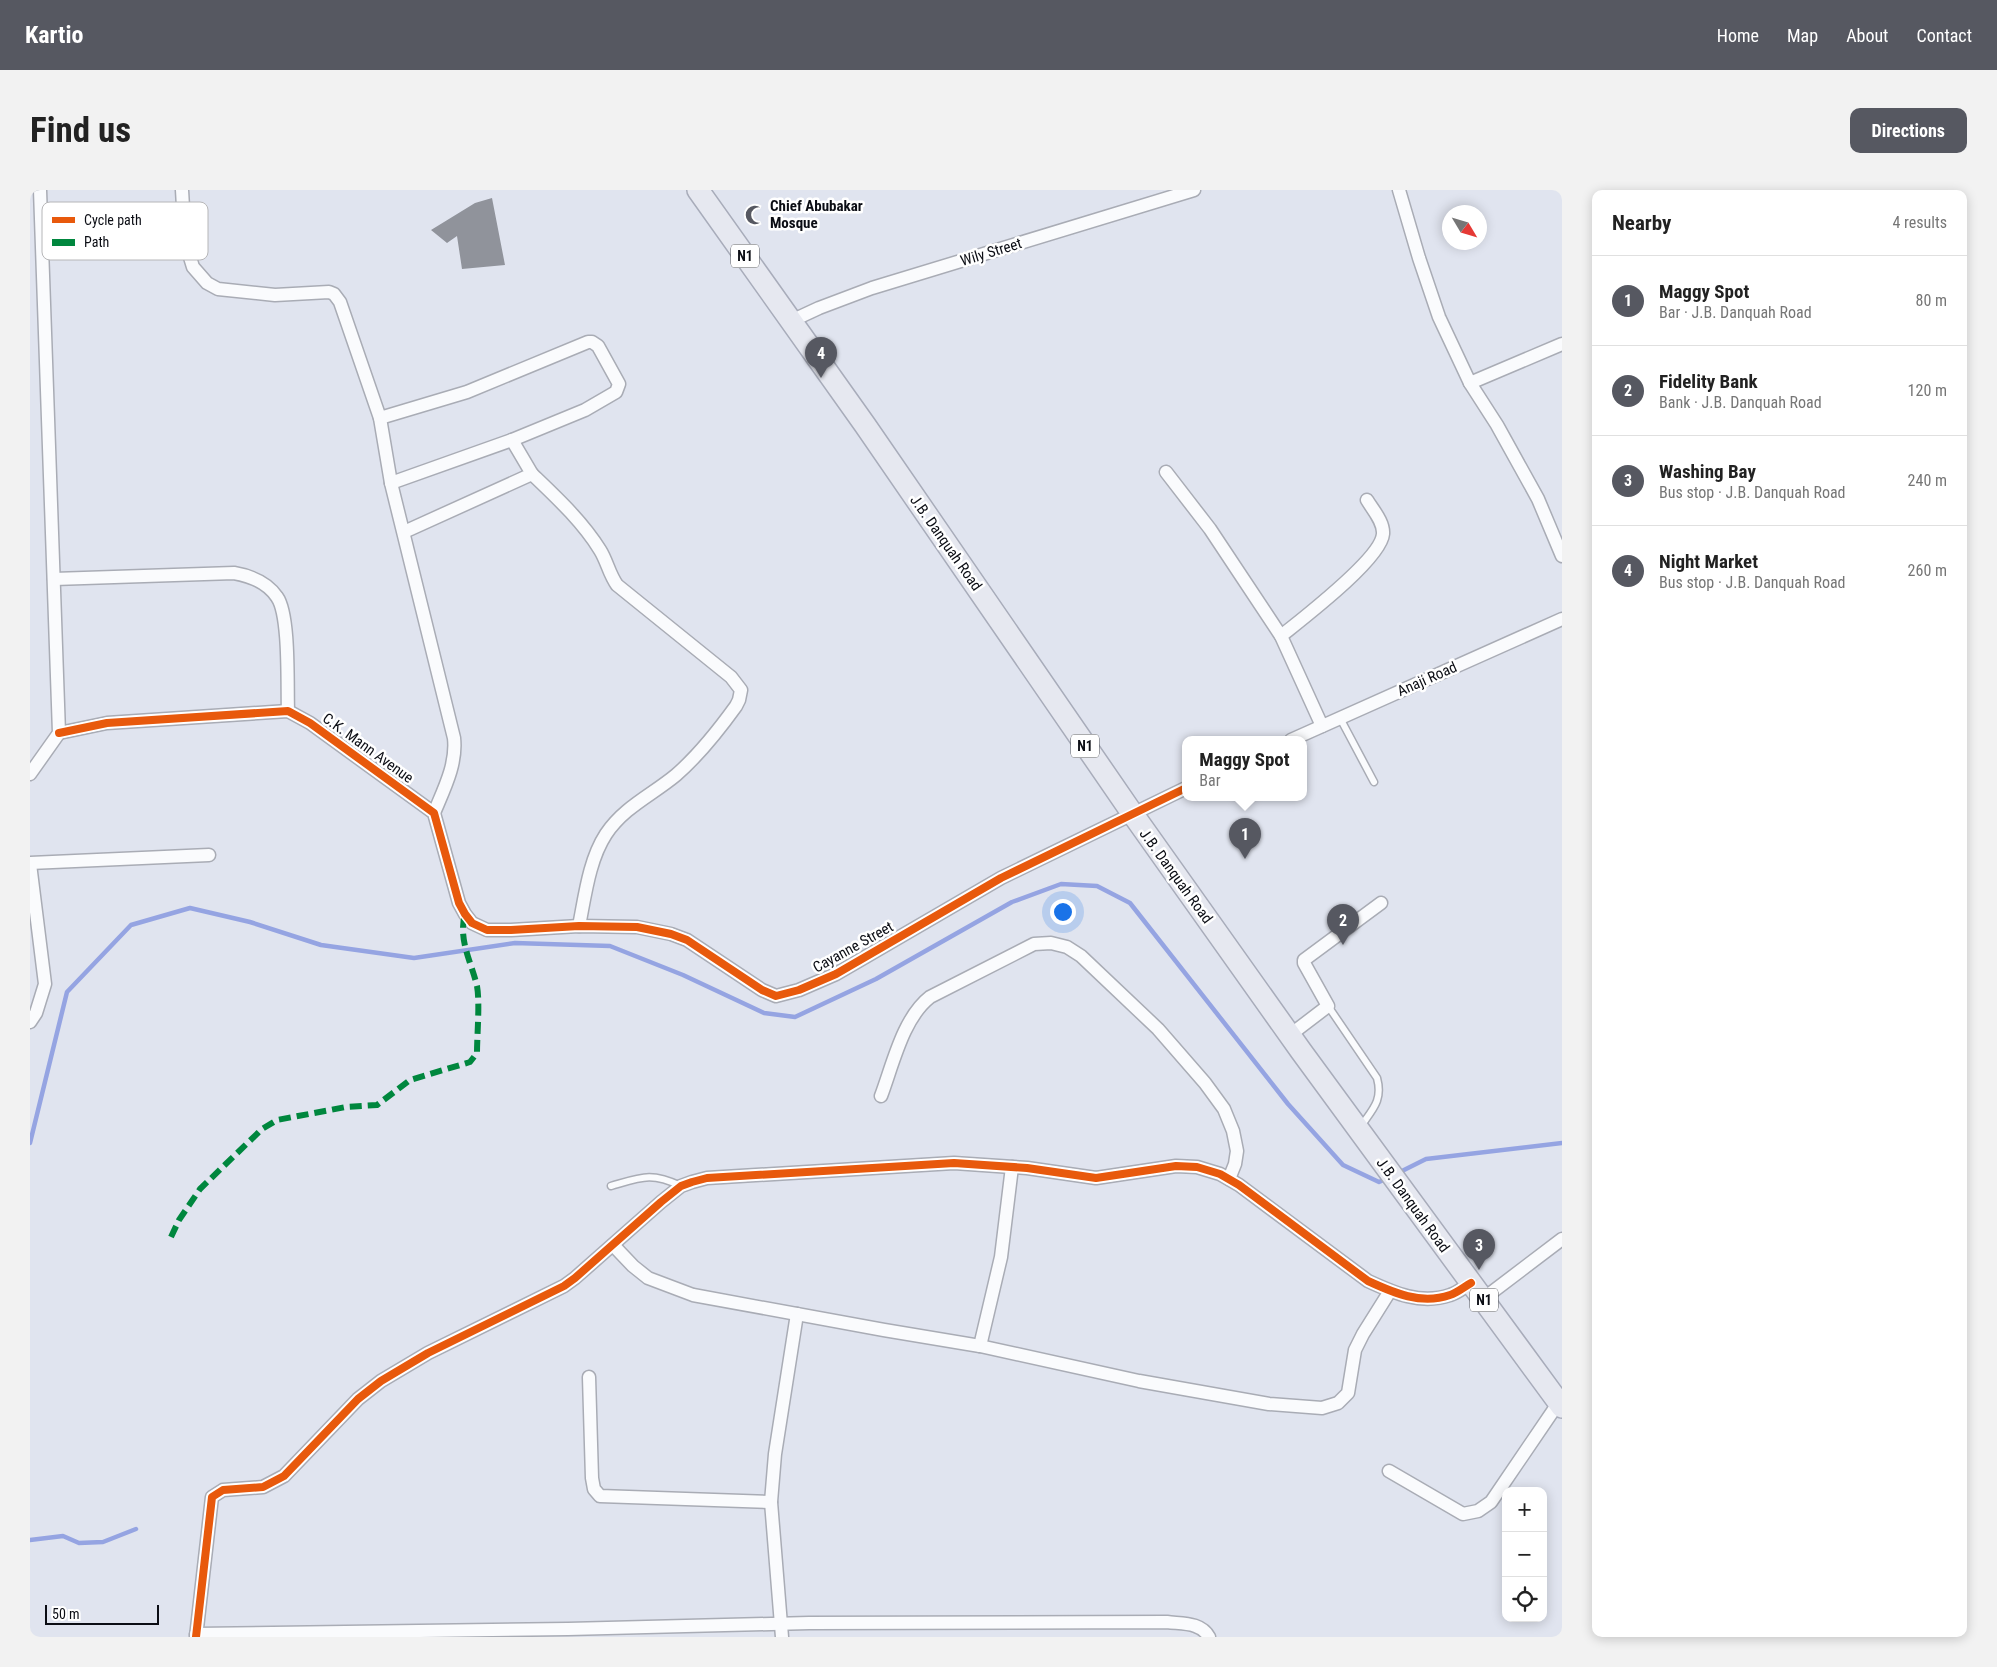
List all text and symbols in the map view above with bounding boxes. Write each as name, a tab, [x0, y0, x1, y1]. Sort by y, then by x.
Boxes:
text: Kartio	[25, 21, 83, 49]
text: Home	[1717, 25, 1759, 46]
text: Map	[1787, 25, 1818, 46]
text: About	[1846, 25, 1888, 46]
text: Contact	[1916, 25, 1972, 46]
button: Directions	[1850, 108, 1967, 153]
text: Find us	[30, 110, 131, 151]
place label: Chief Abubakar Mosque	[770, 197, 863, 232]
legend	[42, 202, 208, 260]
mosque icon: Chief Abubakar Mosque	[744, 204, 766, 226]
north arrow	[1442, 205, 1487, 250]
text: Nearby	[1612, 211, 1671, 235]
text: Cycle path	[84, 212, 142, 228]
text: 4 results	[1892, 213, 1947, 232]
text: Path	[84, 234, 109, 250]
street label: Wily Street	[958, 234, 1024, 270]
road number: N1	[731, 244, 759, 268]
text: Maggy Spot	[1659, 280, 1749, 303]
text: 1	[1624, 291, 1632, 310]
text: 80 m	[1915, 291, 1947, 310]
text: Bar · J.B. Danquah Road	[1659, 303, 1812, 322]
pin: 4	[805, 337, 837, 378]
text: Fidelity Bank	[1659, 370, 1758, 393]
text: 2	[1624, 381, 1632, 400]
text: 120 m	[1908, 381, 1947, 400]
text: Bank · J.B. Danquah Road	[1659, 393, 1822, 412]
text: Washing Bay	[1659, 460, 1756, 483]
text: 3	[1624, 471, 1632, 490]
text: 240 m	[1908, 471, 1947, 490]
text: Bus stop · J.B. Danquah Road	[1659, 483, 1846, 502]
street label: J.B. Danquah Road	[906, 492, 986, 594]
text: Night Market	[1659, 550, 1758, 573]
text: 4	[1624, 561, 1632, 580]
text: 260 m	[1908, 561, 1947, 580]
text: Bus stop · J.B. Danquah Road	[1659, 573, 1846, 592]
street label: Anaji Road	[1394, 658, 1460, 700]
street label: C.K. Mann Avenue	[319, 709, 417, 787]
road number: N1	[1071, 734, 1099, 758]
popup	[1182, 736, 1307, 801]
text: Maggy Spot	[1199, 748, 1290, 771]
text: Bar	[1199, 771, 1221, 790]
pin: 1	[1229, 818, 1261, 859]
street label: J.B. Danquah Road	[1136, 825, 1216, 927]
your location	[1050, 899, 1076, 925]
pin: 2	[1327, 904, 1359, 945]
street label: Cayanne Street	[810, 918, 896, 976]
street label: J.B. Danquah Road	[1373, 1154, 1453, 1256]
pin: 3	[1463, 1229, 1495, 1270]
road number: N1	[1470, 1288, 1498, 1312]
map controls	[1502, 1487, 1547, 1622]
button: +	[1502, 1487, 1547, 1532]
button: −	[1502, 1532, 1547, 1577]
button: locate	[1502, 1577, 1547, 1622]
scale bar	[45, 1602, 159, 1625]
text: 50 m	[52, 1606, 80, 1622]

